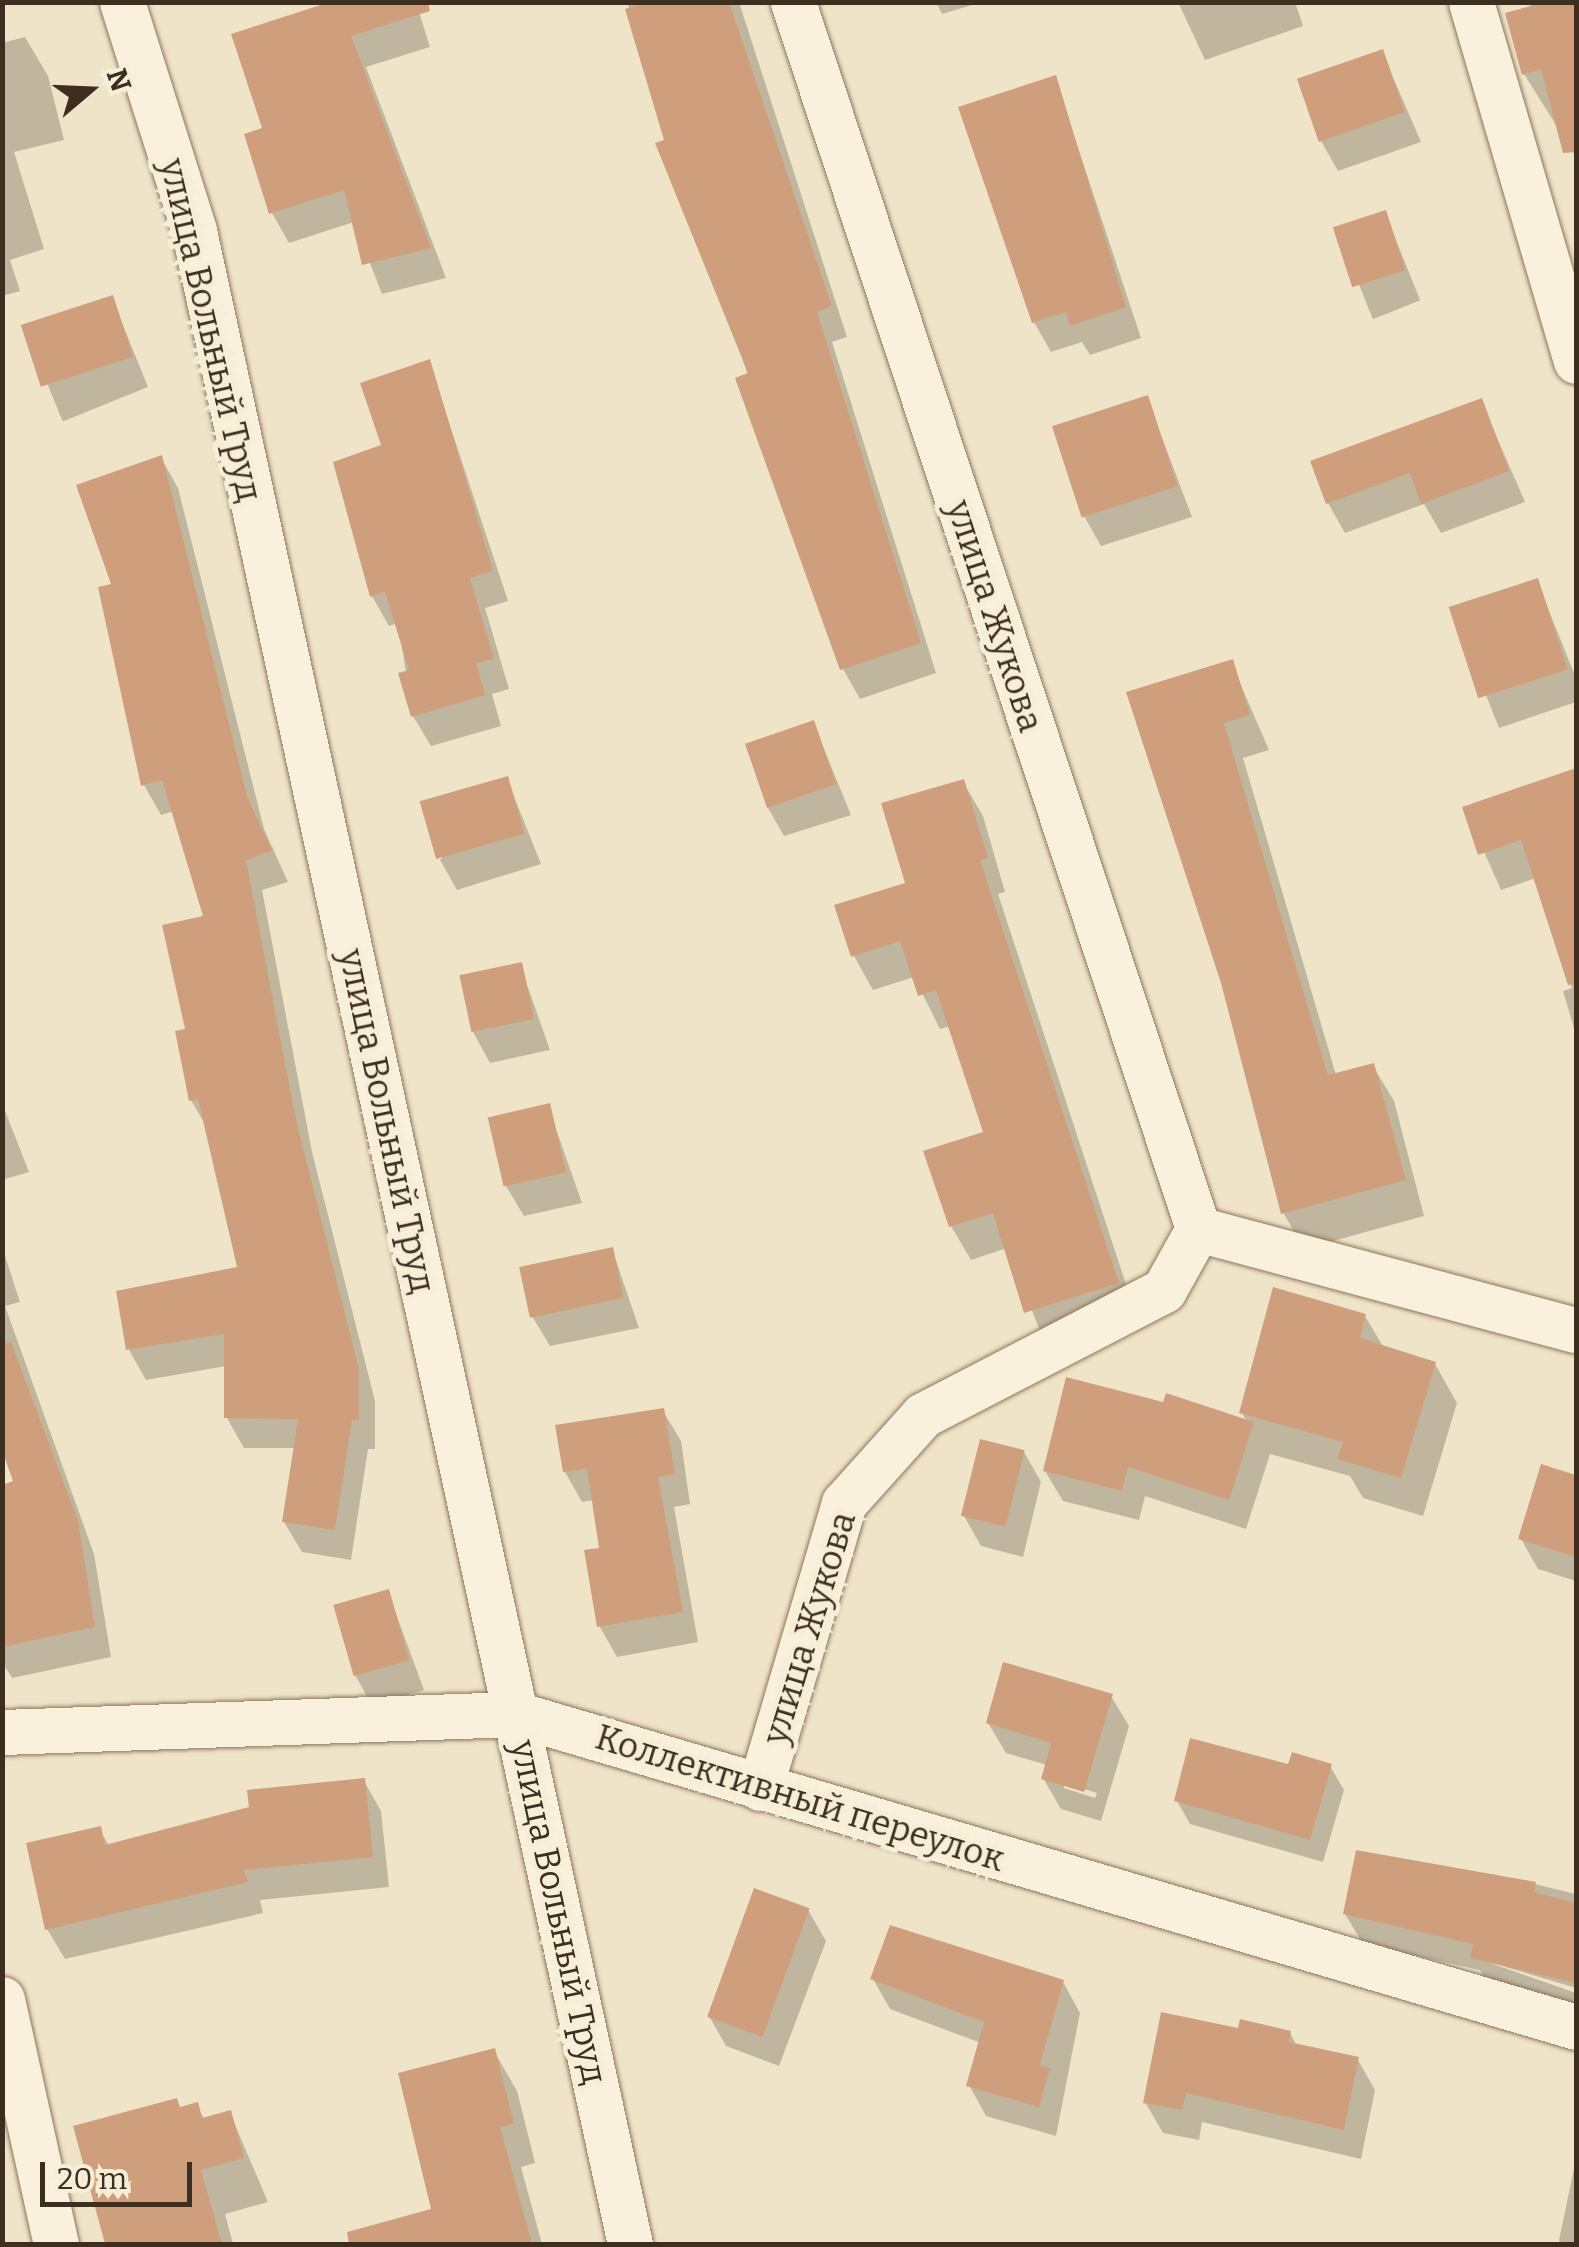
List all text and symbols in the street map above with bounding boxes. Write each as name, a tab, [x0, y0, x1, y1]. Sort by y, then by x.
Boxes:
north arrow	[40, 40, 140, 140]
text: N	[100, 64, 138, 96]
street label: улица Вольный Труд	[151, 154, 271, 506]
street label: улица Жукова	[938, 495, 1052, 737]
street label: улица Вольный Труд	[330, 945, 444, 1297]
street label: улица Жукова	[754, 1507, 864, 1749]
street label: Коллективный переулок	[591, 1716, 1009, 1880]
street label: улица Вольный Труд	[502, 1736, 616, 2088]
scale bar	[45, 2142, 198, 2204]
text: 20 m	[57, 2161, 127, 2197]

